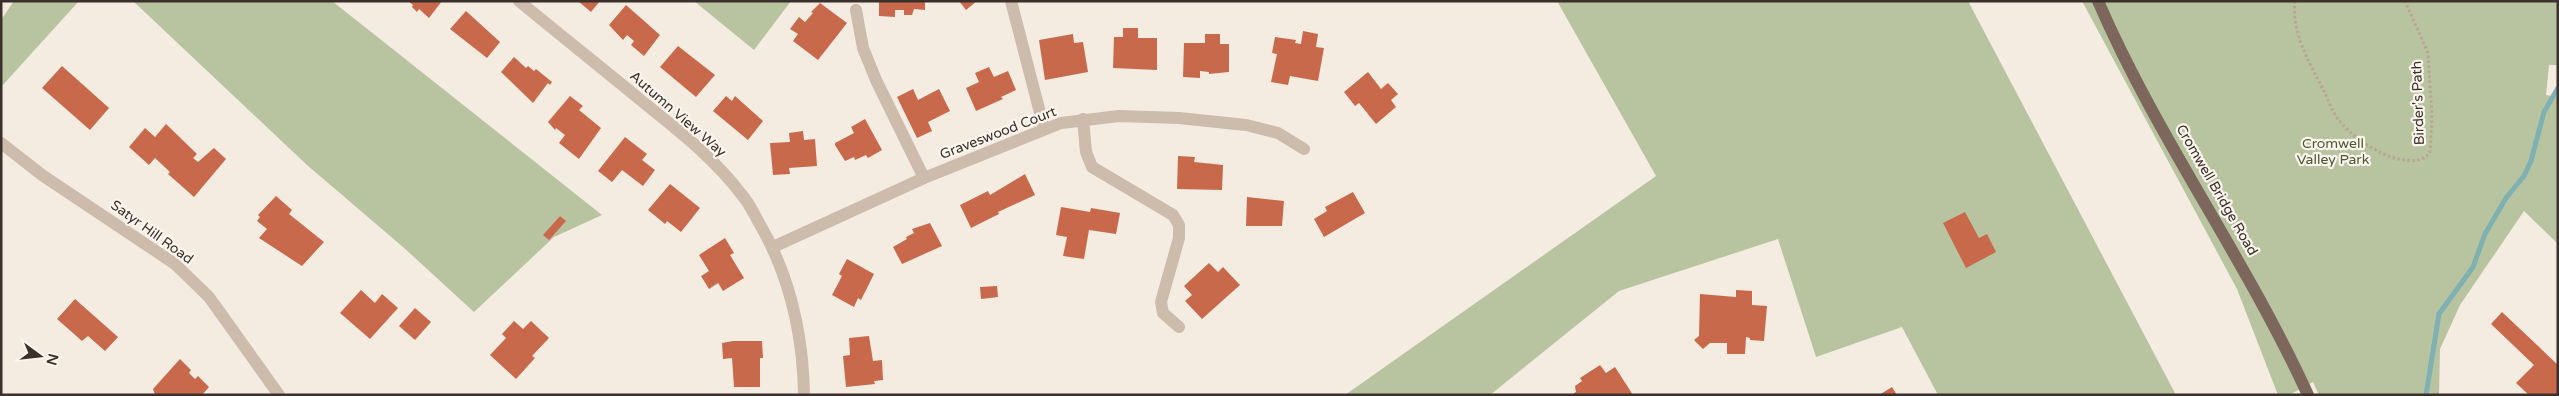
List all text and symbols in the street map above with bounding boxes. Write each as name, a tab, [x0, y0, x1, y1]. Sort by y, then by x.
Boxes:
street label: Birder's Path	[2408, 61, 2428, 145]
street label: Autumn View Way	[626, 68, 730, 161]
street label: Graveswood Court	[937, 103, 1059, 163]
street label: Cromwell Bridge Road	[2173, 121, 2261, 259]
park label: Cromwell Valley Park	[2297, 135, 2370, 168]
street label: Satyr Hill Road	[107, 196, 197, 268]
north arrow	[15, 331, 65, 381]
text: N	[42, 352, 62, 367]

